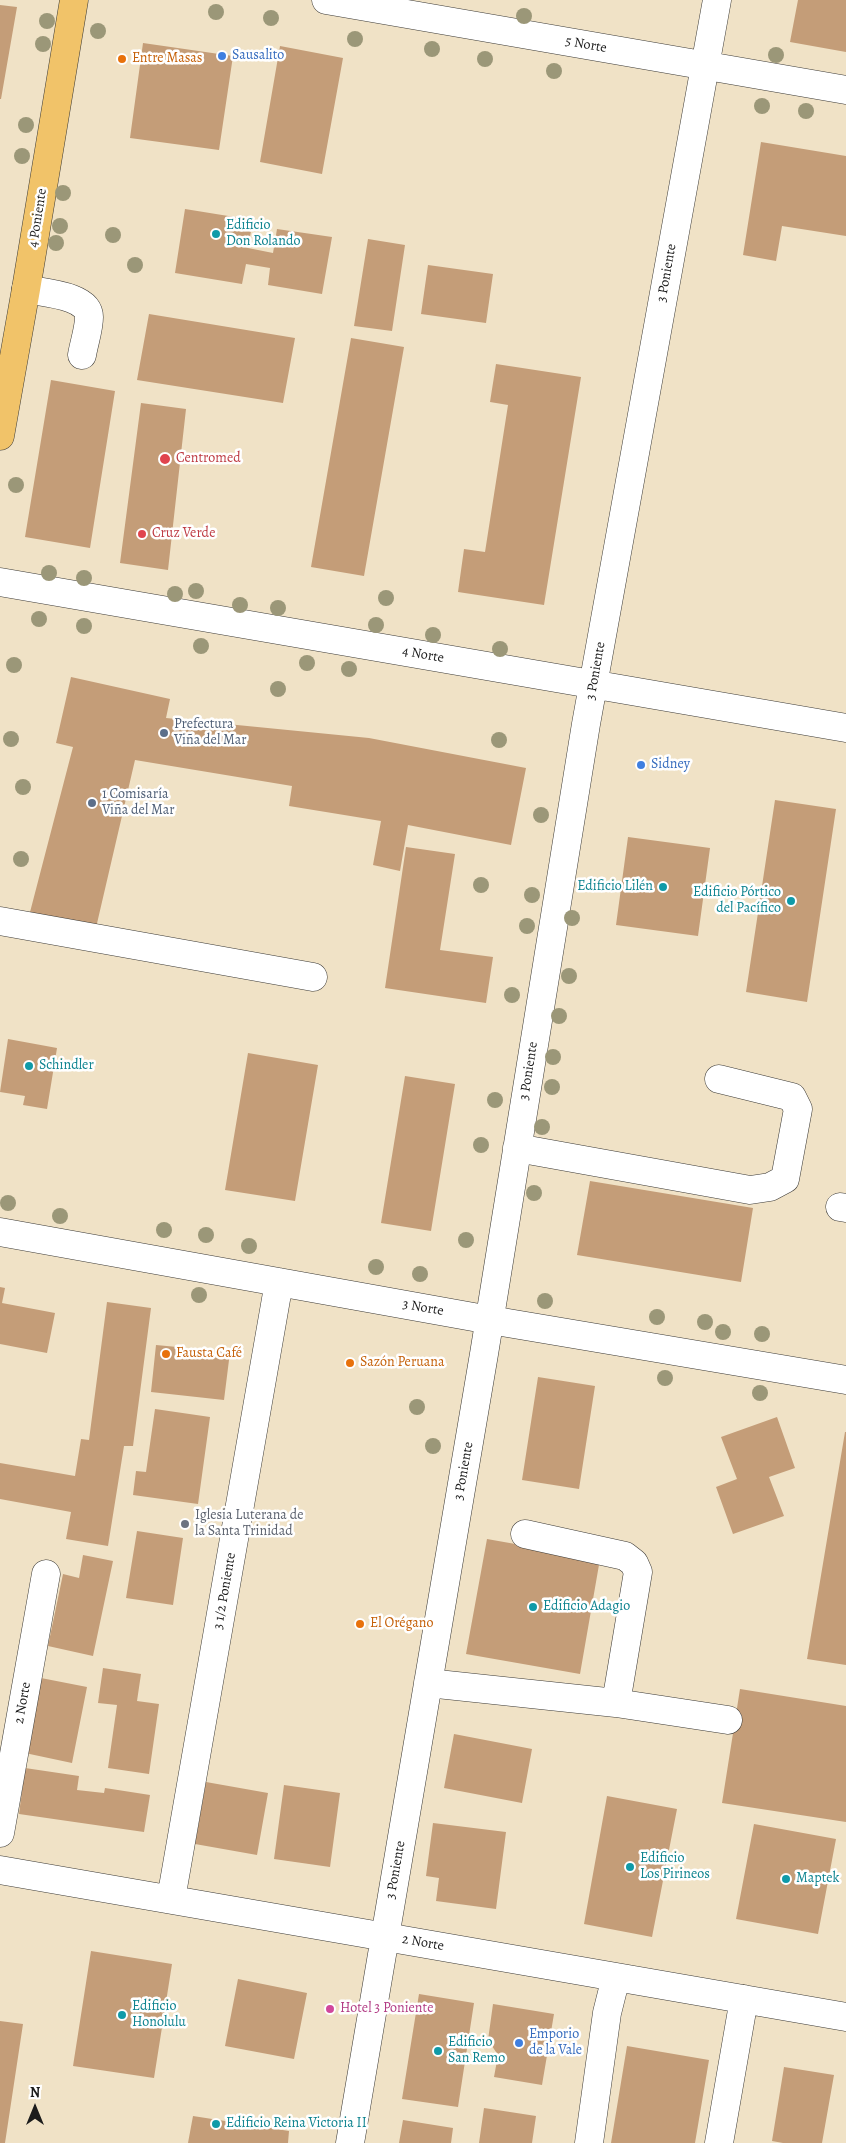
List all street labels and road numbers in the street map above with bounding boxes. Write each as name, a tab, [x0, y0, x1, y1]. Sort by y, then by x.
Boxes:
street label: 5 Norte	[564, 33, 608, 57]
street label: 4 Poniente	[25, 187, 51, 249]
street label: 3 Poniente	[654, 242, 680, 304]
street label: 3 Poniente	[583, 640, 609, 702]
street label: 4 Norte	[401, 643, 445, 667]
street label: 3 Poniente	[516, 1040, 542, 1102]
street label: 3 Norte	[401, 1296, 445, 1320]
street label: 3 Poniente	[451, 1440, 477, 1502]
street label: 3 1/2 Poniente	[210, 1551, 240, 1631]
street label: 2 Norte	[11, 1681, 35, 1725]
street label: 3 Poniente	[383, 1839, 409, 1901]
street label: 2 Norte	[401, 1931, 445, 1955]

